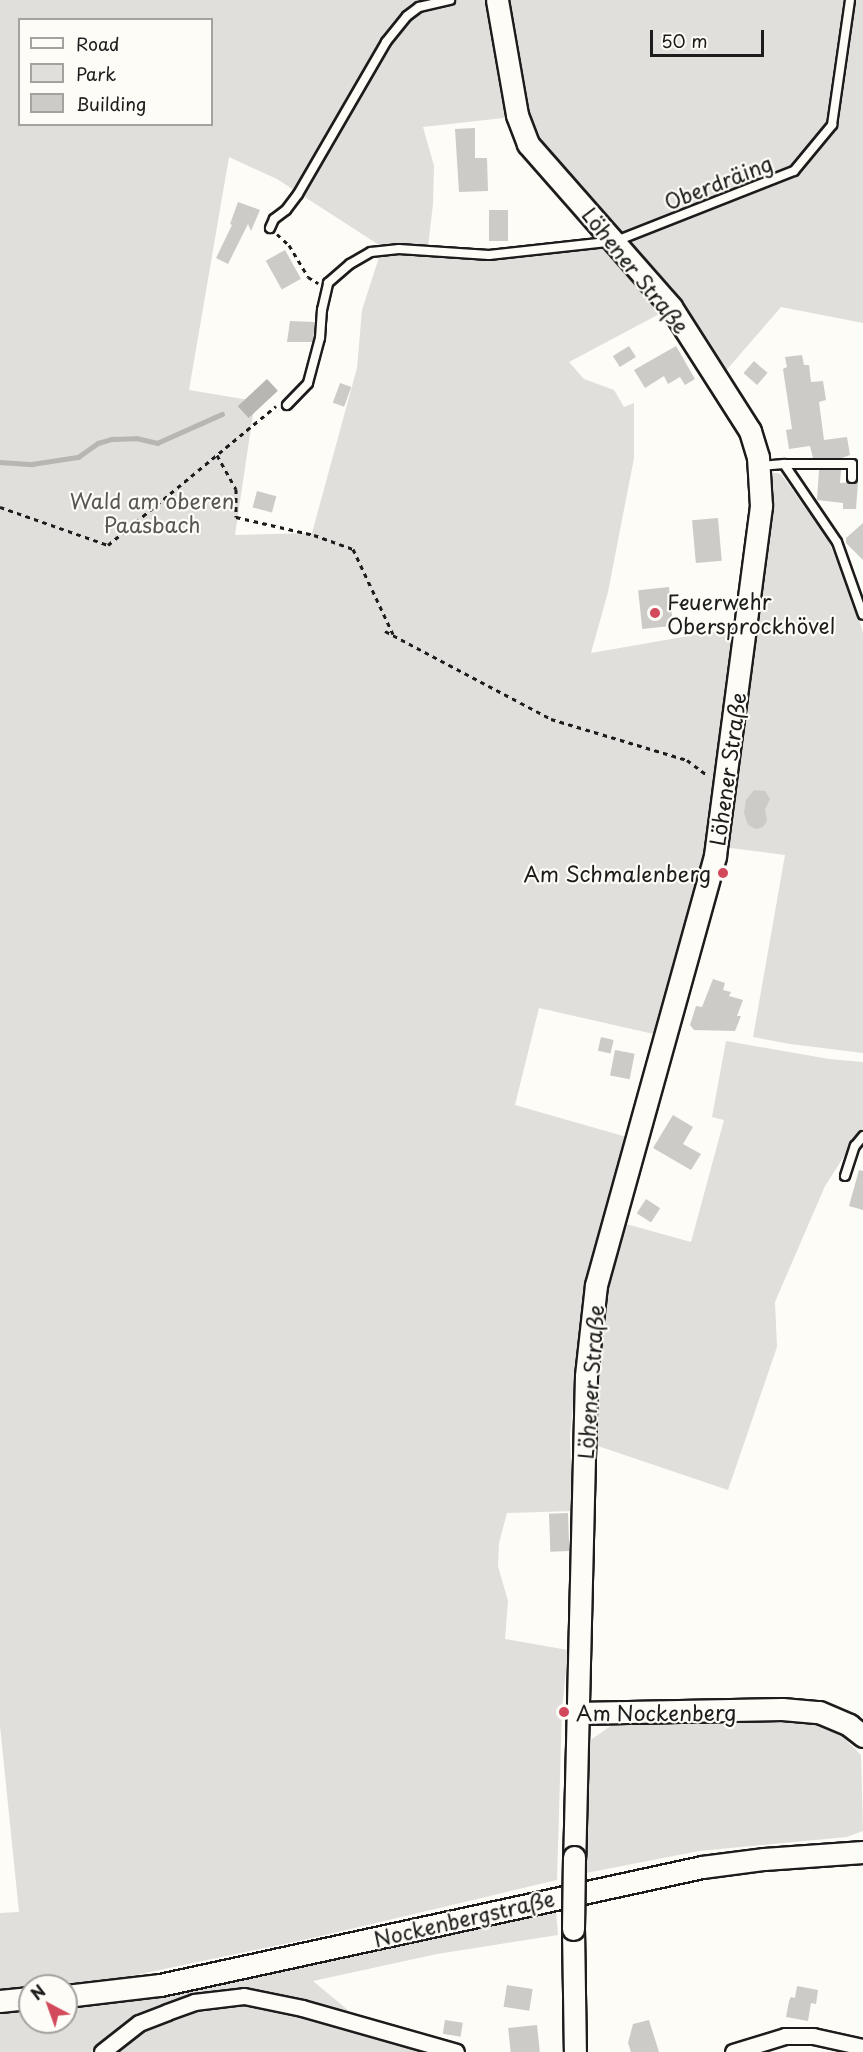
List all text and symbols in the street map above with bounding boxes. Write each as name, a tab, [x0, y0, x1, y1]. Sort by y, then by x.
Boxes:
legend	[18, 18, 213, 126]
scale bar	[653, 18, 767, 56]
text: 50 m	[661, 27, 708, 54]
text: Road	[76, 30, 120, 57]
text: Park	[76, 60, 116, 87]
text: Building	[76, 90, 146, 117]
street label: Oberdräing	[660, 150, 776, 214]
street label: Löhener Straße	[577, 201, 695, 339]
park label: Wald am oberen Paasbach	[68, 487, 236, 537]
place label: Feuerwehr Obersprockhövel	[667, 588, 835, 638]
marker: Feuerwehr Obersprockhövel	[648, 606, 662, 620]
street label: Löhener Straße	[704, 690, 750, 848]
place label: Am Schmalenberg	[524, 860, 711, 886]
marker: Am Schmalenberg	[716, 866, 730, 880]
street label: Löhener Straße	[572, 1303, 608, 1461]
place label: Am Nockenberg	[576, 1699, 738, 1725]
marker: Am Nockenberg	[557, 1705, 571, 1719]
street label: Nockenbergstraße	[371, 1885, 557, 1951]
north arrow	[18, 1974, 78, 2034]
text: N	[25, 1979, 50, 2005]

